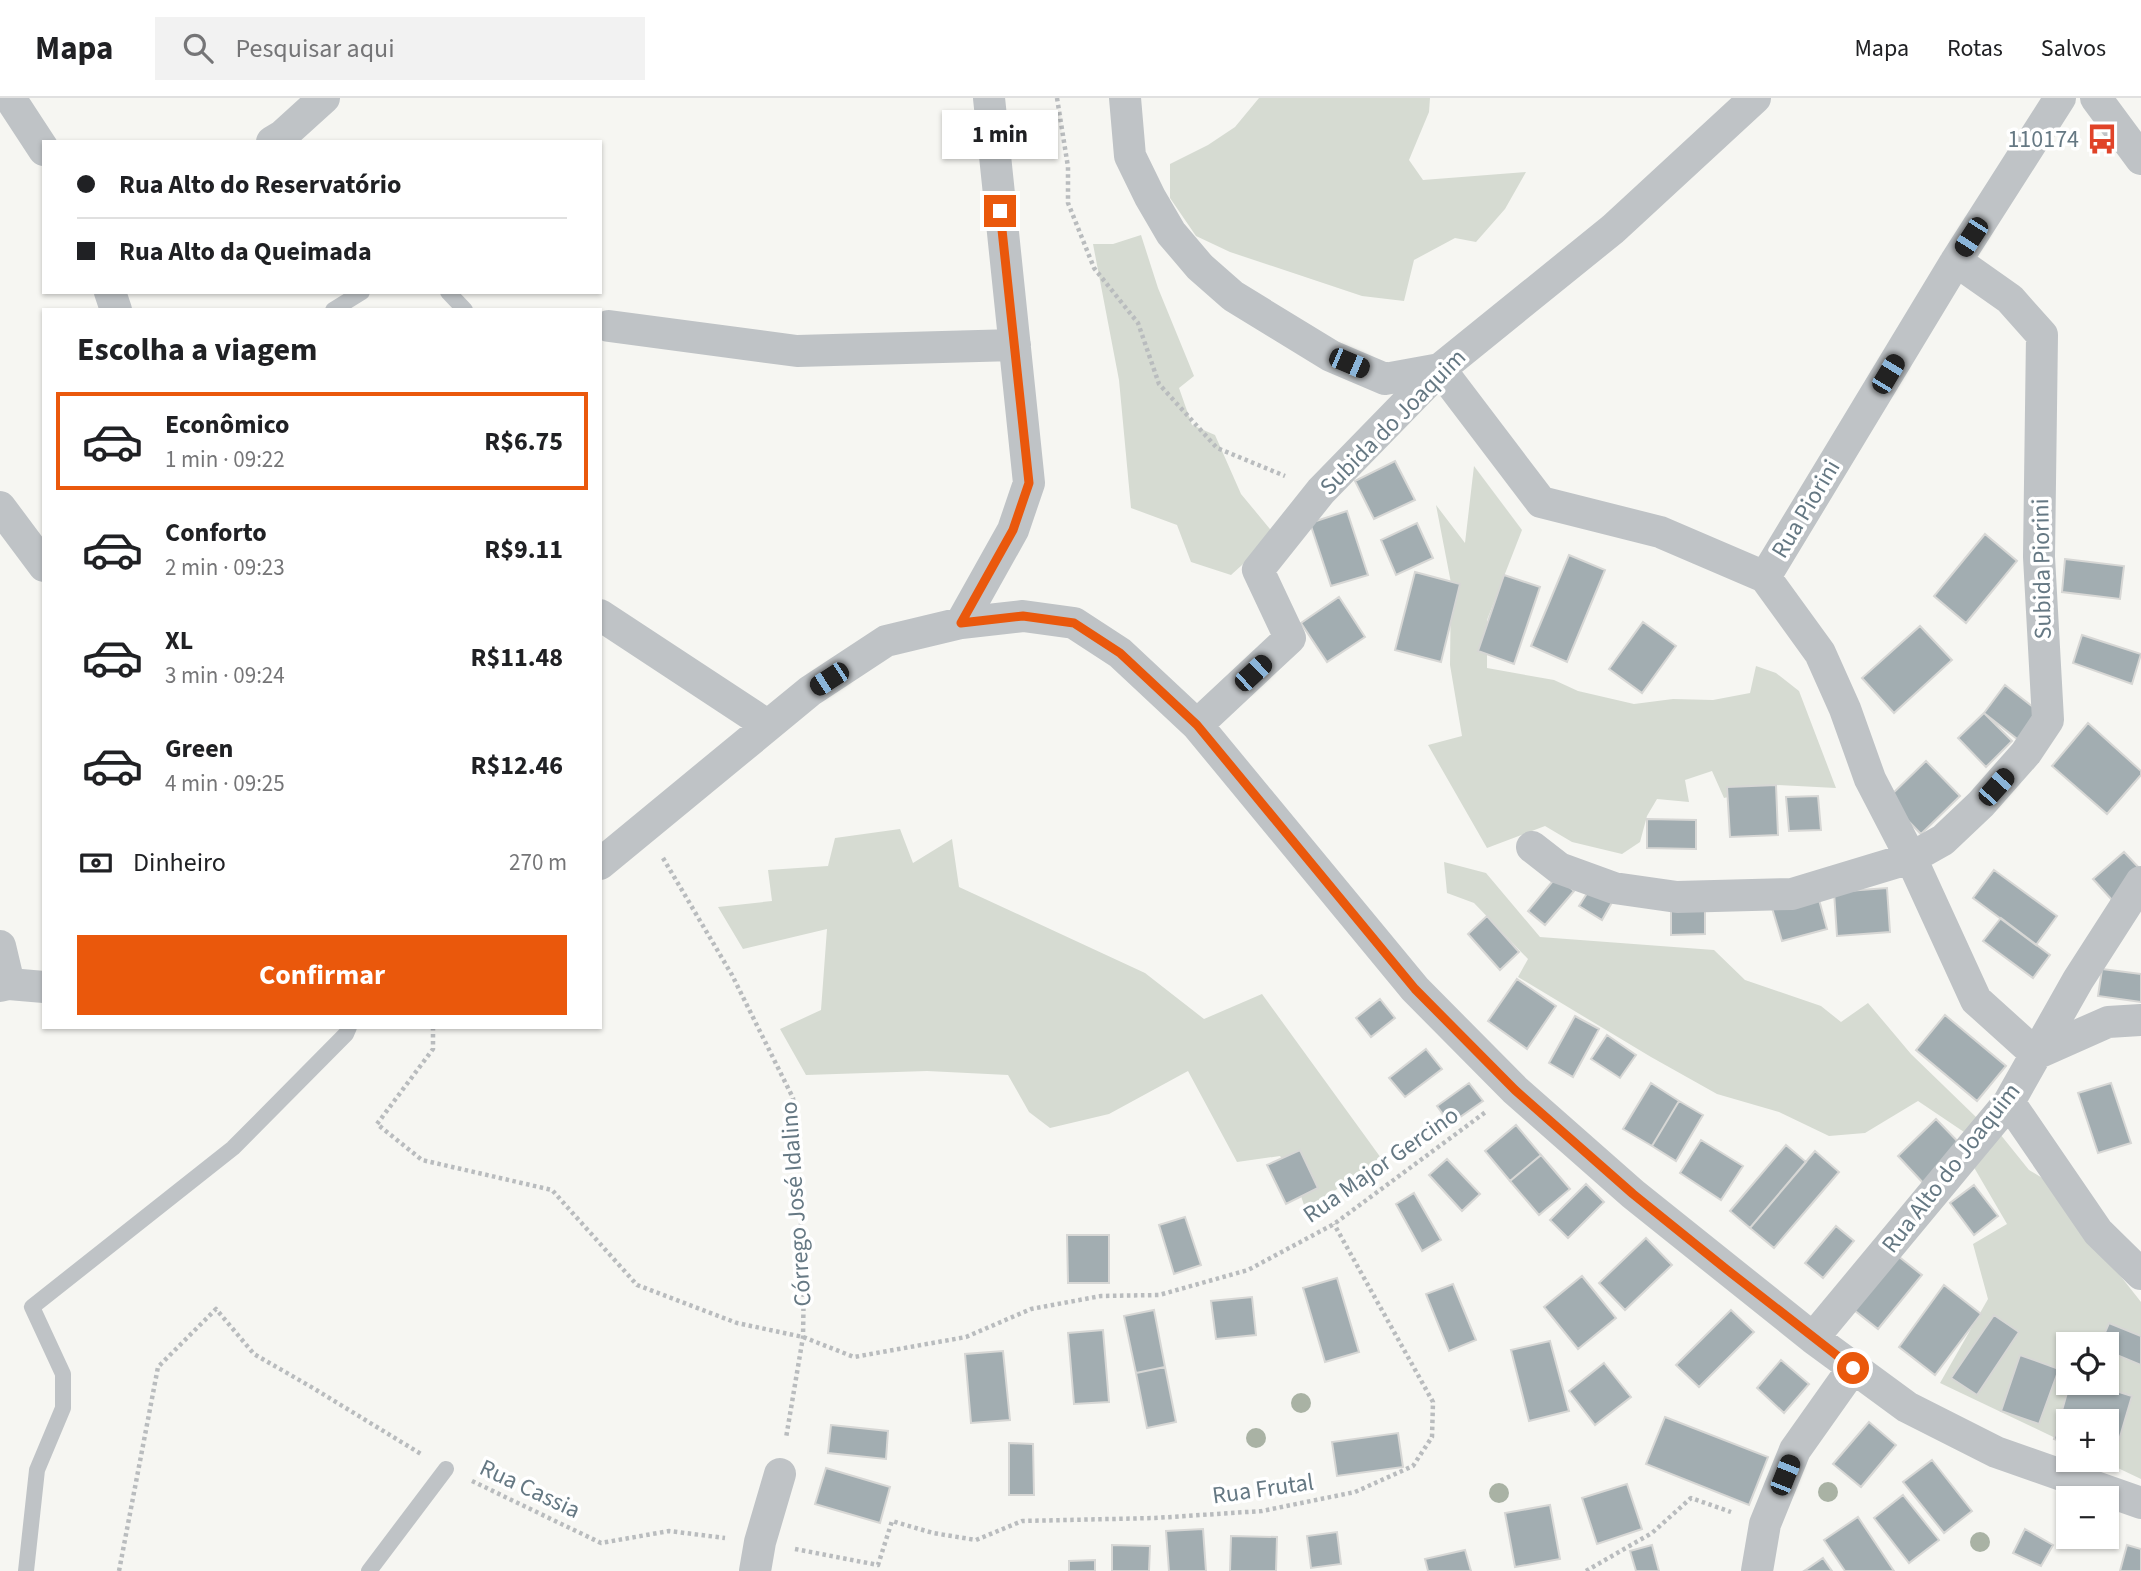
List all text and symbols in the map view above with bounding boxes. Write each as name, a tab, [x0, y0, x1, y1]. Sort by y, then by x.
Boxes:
search box	[155, 17, 645, 80]
text: Mapa	[35, 25, 113, 72]
icon: search	[179, 29, 217, 67]
text: Pesquisar aqui	[235, 30, 395, 67]
text: Mapa	[1854, 31, 1909, 66]
text: Rotas	[1947, 31, 2003, 66]
text: Salvos	[2041, 31, 2106, 66]
callout: 1 min	[942, 109, 1058, 158]
text: 1 min	[972, 118, 1028, 151]
place label: 110174	[2007, 122, 2079, 157]
bus stop icon: 110174	[2085, 122, 2119, 156]
text: Rua Alto do Reservatório	[119, 166, 401, 203]
route end	[984, 195, 1016, 227]
car	[1951, 214, 1992, 260]
text: Rua Alto da Queimada	[119, 233, 372, 270]
text: Escolha a viagem	[77, 327, 317, 373]
street label: Subida do Joaquim	[1312, 341, 1474, 503]
car	[1326, 345, 1373, 381]
car	[1869, 351, 1908, 397]
text: Econômico	[165, 406, 290, 443]
icon: car	[81, 410, 144, 473]
text: R$6.75	[484, 423, 563, 460]
text: 1 min · 09:22	[165, 443, 285, 476]
street label: Rua Piorini	[1763, 453, 1849, 565]
street label: Subida Piorini	[2023, 498, 2061, 640]
text: Conforto	[165, 514, 267, 551]
icon: car	[81, 518, 144, 581]
text: R$9.11	[484, 531, 563, 568]
text: 2 min · 09:23	[165, 551, 285, 584]
text: XL	[165, 622, 193, 659]
icon: car	[81, 626, 144, 689]
text: R$11.48	[471, 639, 563, 676]
car	[1231, 651, 1276, 695]
text: 3 min · 09:24	[165, 659, 285, 692]
car	[806, 659, 853, 699]
text: Green	[165, 730, 233, 767]
icon: car	[81, 734, 144, 797]
text: R$12.46	[471, 747, 563, 784]
car	[1975, 764, 2018, 810]
text: 4 min · 09:25	[165, 767, 285, 800]
icon: cash	[77, 844, 115, 882]
text: Dinheiro	[133, 844, 226, 881]
text: 270 m	[509, 846, 567, 879]
button: Confirmar	[77, 935, 567, 1015]
street label: Rua Alto do Joaquim	[1873, 1075, 2029, 1261]
street label: Rua Major Gercino	[1296, 1098, 1466, 1232]
street label: Córrego José Idalino	[771, 1100, 821, 1308]
map controls	[2056, 1332, 2119, 1549]
button: locate	[2056, 1332, 2119, 1395]
route start	[1837, 1352, 1869, 1384]
button: +	[2056, 1409, 2119, 1472]
street label: Rua Cassia	[474, 1450, 586, 1528]
car	[1768, 1452, 1803, 1498]
street label: Rua Frutal	[1210, 1465, 1316, 1513]
button: −	[2056, 1486, 2119, 1549]

